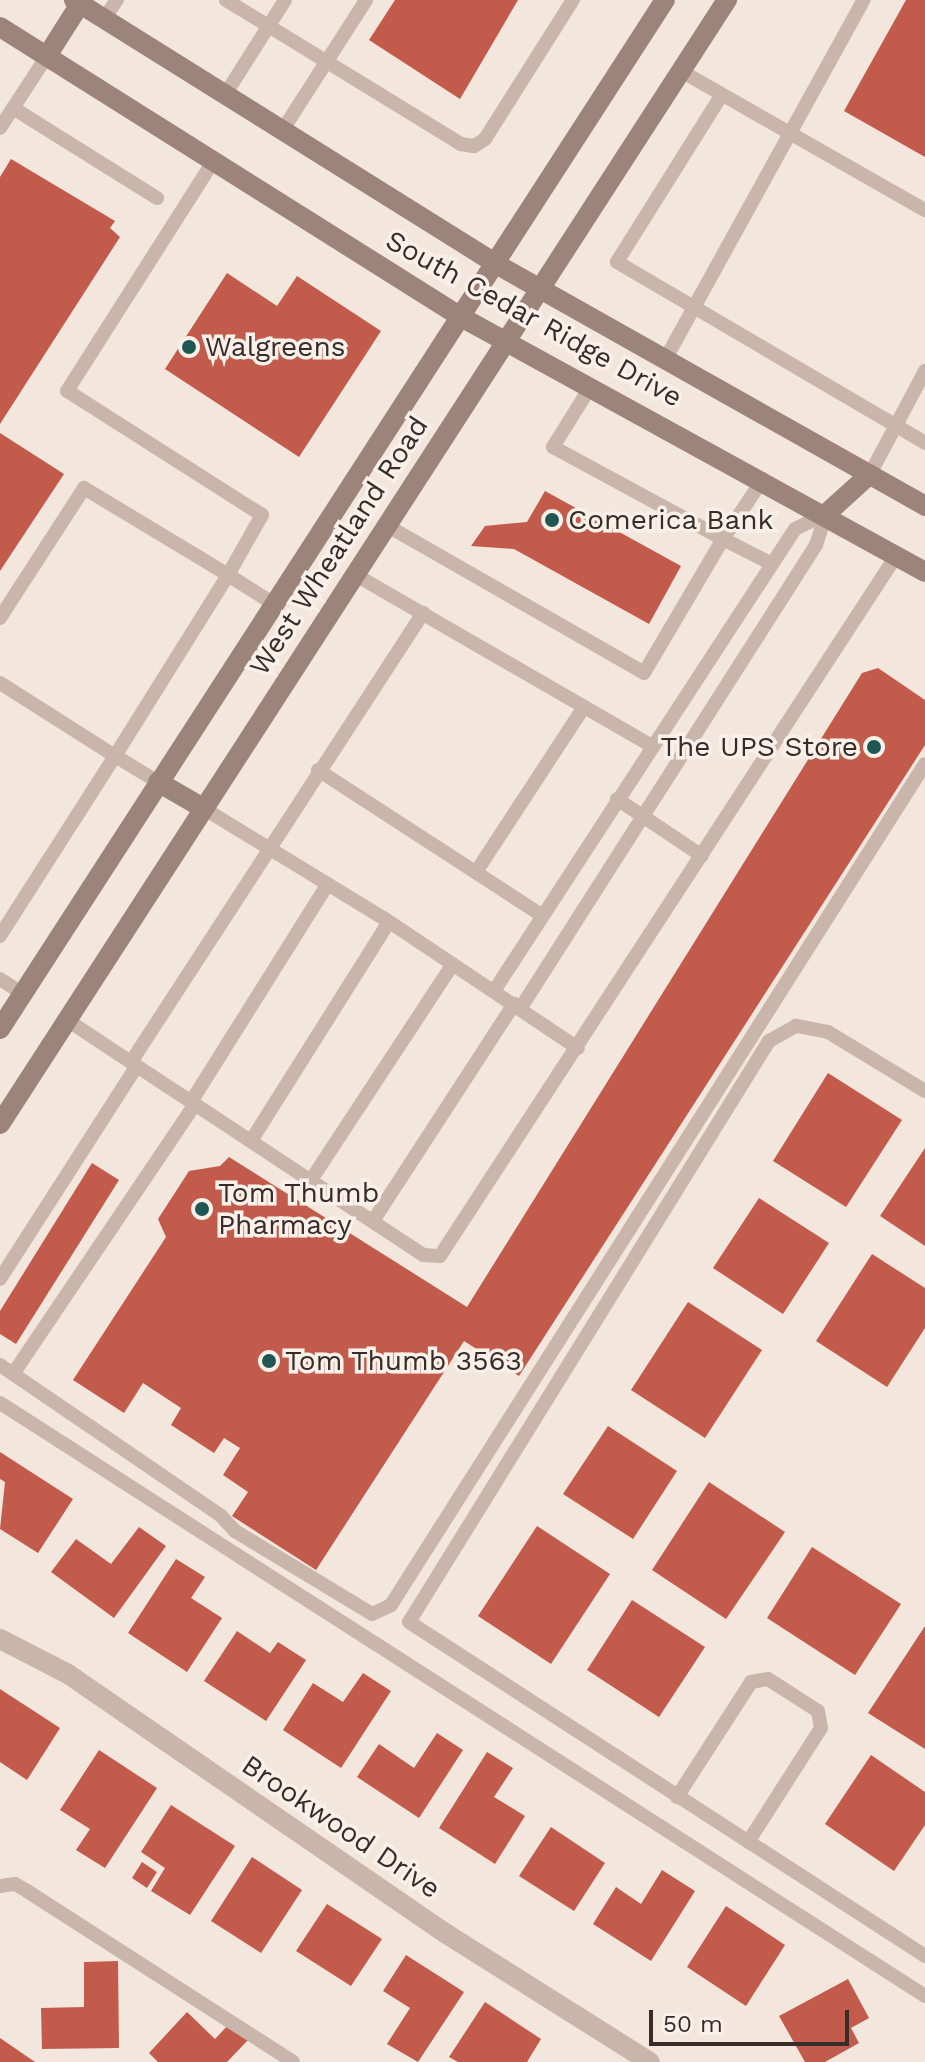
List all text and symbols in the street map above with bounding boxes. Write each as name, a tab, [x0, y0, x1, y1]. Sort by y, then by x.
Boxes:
street label: South Cedar Ridge Drive	[380, 223, 688, 415]
place label: Walgreens	[205, 330, 345, 364]
marker: Walgreens	[180, 338, 198, 356]
street label: West Wheatland Road	[242, 410, 436, 682]
place label: Comerica Bank	[568, 503, 774, 537]
marker: Comerica Bank	[543, 511, 561, 529]
place label: The UPS Store	[661, 730, 858, 764]
marker: The UPS Store	[865, 738, 883, 756]
place label: Tom Thumb Pharmacy	[218, 1176, 380, 1242]
marker: Tom Thumb Pharmacy	[193, 1200, 211, 1218]
place label: Tom Thumb 3563	[285, 1344, 523, 1378]
marker: Tom Thumb 3563	[260, 1352, 278, 1370]
street label: Brookwood Drive	[235, 1748, 447, 1906]
scale bar	[653, 1994, 853, 2044]
text: 50 m	[663, 2010, 723, 2038]

